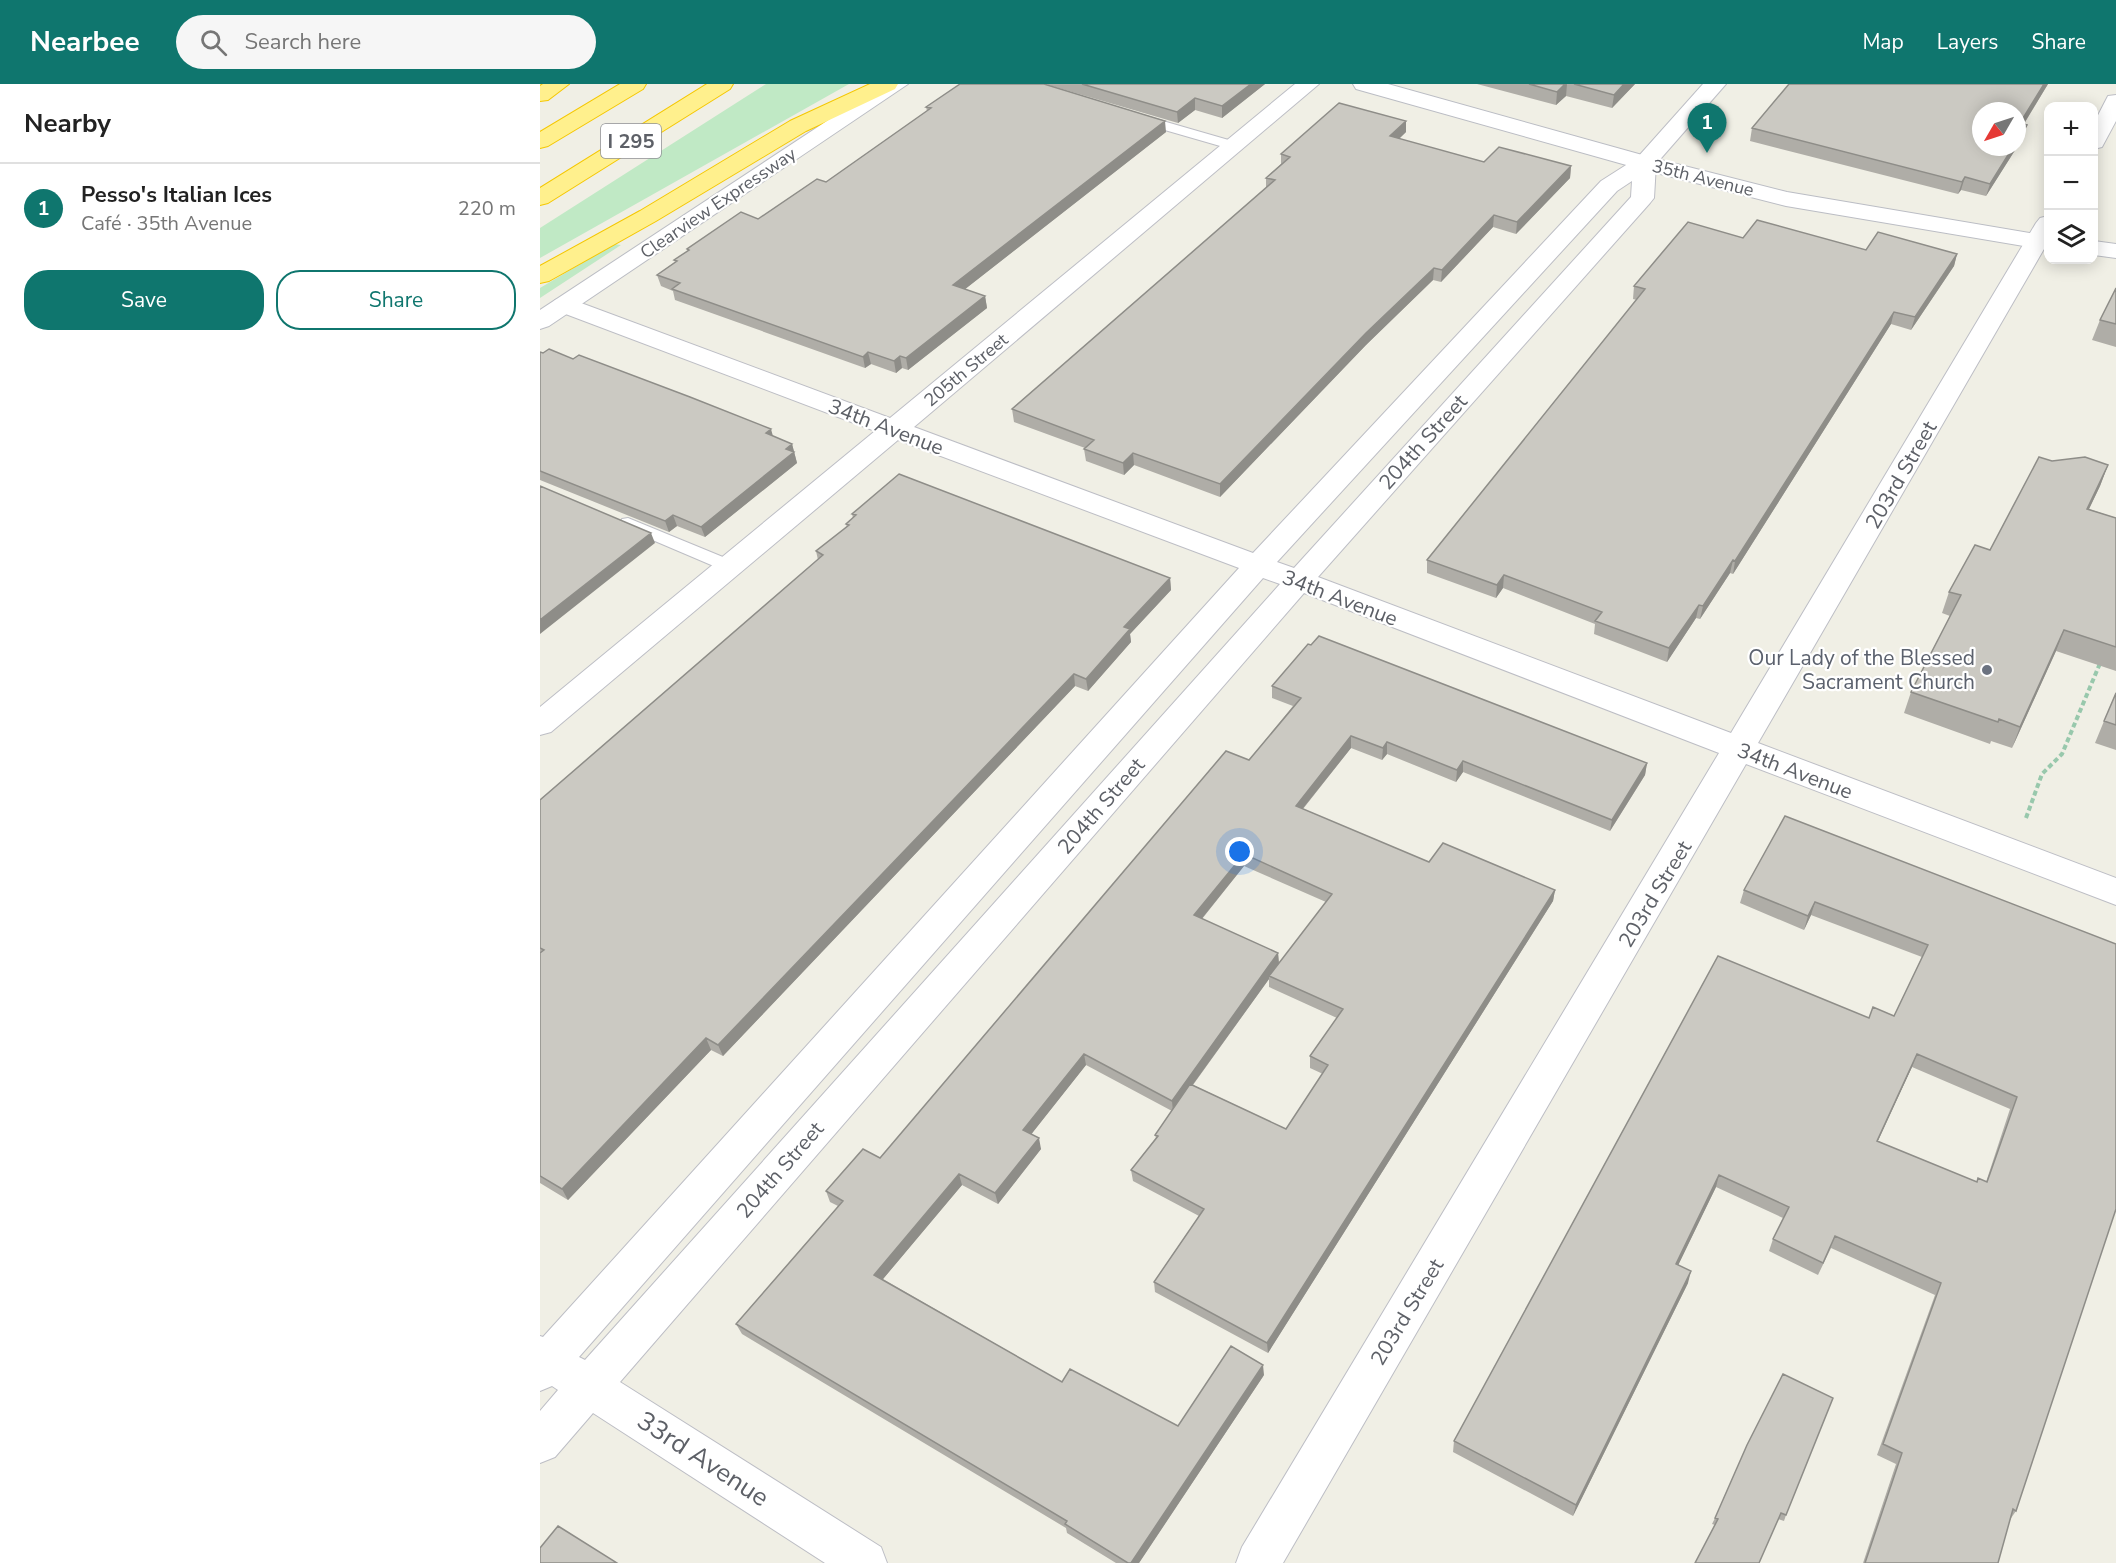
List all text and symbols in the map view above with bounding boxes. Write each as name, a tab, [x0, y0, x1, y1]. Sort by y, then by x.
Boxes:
search box	[176, 15, 596, 69]
text: Nearbee	[30, 23, 140, 61]
icon: search	[197, 26, 230, 59]
text: Search here	[245, 27, 361, 57]
text: Map	[1862, 28, 1904, 56]
text: Layers	[1937, 28, 1998, 56]
text: Share	[2031, 28, 2086, 56]
north arrow	[1972, 102, 2026, 156]
map controls	[2044, 102, 2098, 264]
button: +	[2044, 102, 2098, 156]
pin: 1	[1688, 104, 1726, 153]
text: Nearby	[24, 106, 111, 141]
road number: I 295	[601, 124, 661, 158]
street label: Clearview Expressway	[635, 141, 801, 264]
street label: 35th Avenue	[1650, 154, 1756, 202]
button: −	[2044, 156, 2098, 210]
text: Pesso's Italian Ices	[81, 180, 272, 210]
text: 1	[38, 195, 50, 222]
text: 220 m	[458, 195, 516, 222]
text: Café · 35th Avenue	[81, 210, 252, 237]
button: layers	[2044, 210, 2098, 264]
button: Save	[24, 270, 264, 330]
button: Share	[276, 270, 516, 330]
street label: 205th Street	[919, 327, 1014, 412]
street label: 204th Street	[1373, 388, 1474, 496]
street label: 34th Avenue	[824, 392, 948, 462]
street label: 203rd Street	[1859, 415, 1943, 534]
street label: 34th Avenue	[1278, 563, 1402, 633]
place label: Our Lady of the Blessed Sacrament Church	[1748, 644, 1975, 696]
marker: Our Lady of the Blessed Sacrament Church	[1980, 663, 1994, 677]
street label: 34th Avenue	[1733, 736, 1857, 806]
street label: 204th Street	[1051, 751, 1151, 860]
street label: 203rd Street	[1612, 835, 1698, 953]
your location	[1225, 837, 1254, 866]
street label: 204th Street	[730, 1115, 830, 1224]
street label: 203rd Street	[1364, 1253, 1450, 1371]
street label: 33rd Avenue	[630, 1403, 776, 1515]

